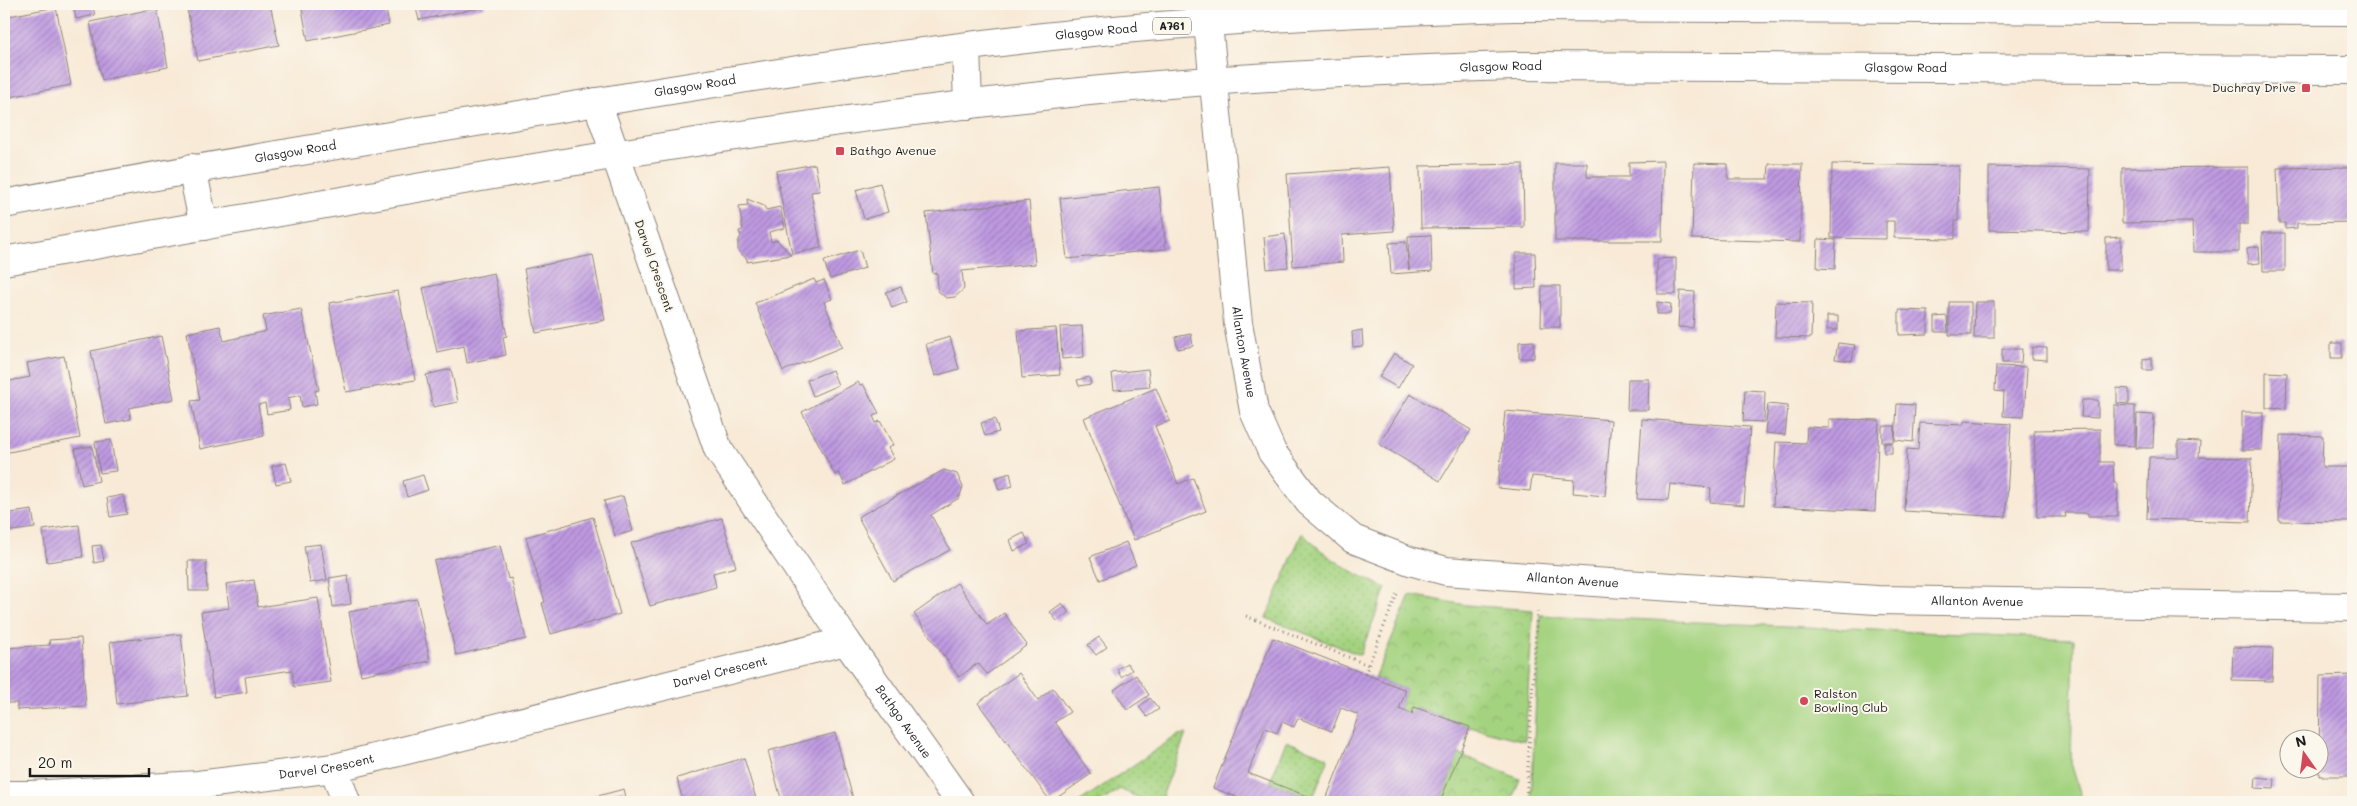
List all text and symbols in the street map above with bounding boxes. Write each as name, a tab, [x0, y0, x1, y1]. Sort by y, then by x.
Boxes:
road number: A761	[1153, 18, 1191, 34]
street label: Glasgow Road	[1054, 19, 1138, 43]
street label: Glasgow Road	[1459, 57, 1542, 75]
street label: Glasgow Road	[1864, 59, 1947, 75]
street label: Glasgow Road	[653, 71, 737, 100]
place label: Duchray Drive	[2212, 79, 2296, 95]
marker: Duchray Drive	[2300, 82, 2312, 94]
street label: Glasgow Road	[253, 136, 338, 166]
place label: Bathgo Avenue	[850, 142, 936, 158]
marker: Bathgo Avenue	[834, 145, 846, 157]
street label: Darvel Crescent	[632, 217, 678, 314]
street label: Allanton Avenue	[1229, 305, 1260, 399]
street label: Allanton Avenue	[1526, 568, 1620, 591]
street label: Allanton Avenue	[1930, 592, 2024, 609]
street label: Darvel Crescent	[671, 652, 769, 691]
street label: Bathgo Avenue	[872, 681, 936, 761]
place label: Ralston Bowling Club	[1814, 685, 1888, 715]
marker: Ralston Bowling Club	[1798, 695, 1810, 707]
north arrow	[2280, 728, 2330, 778]
text: N	[2293, 730, 2308, 751]
scale bar	[30, 746, 149, 778]
street label: Darvel Crescent	[278, 749, 375, 782]
text: 20 m	[38, 752, 72, 772]

